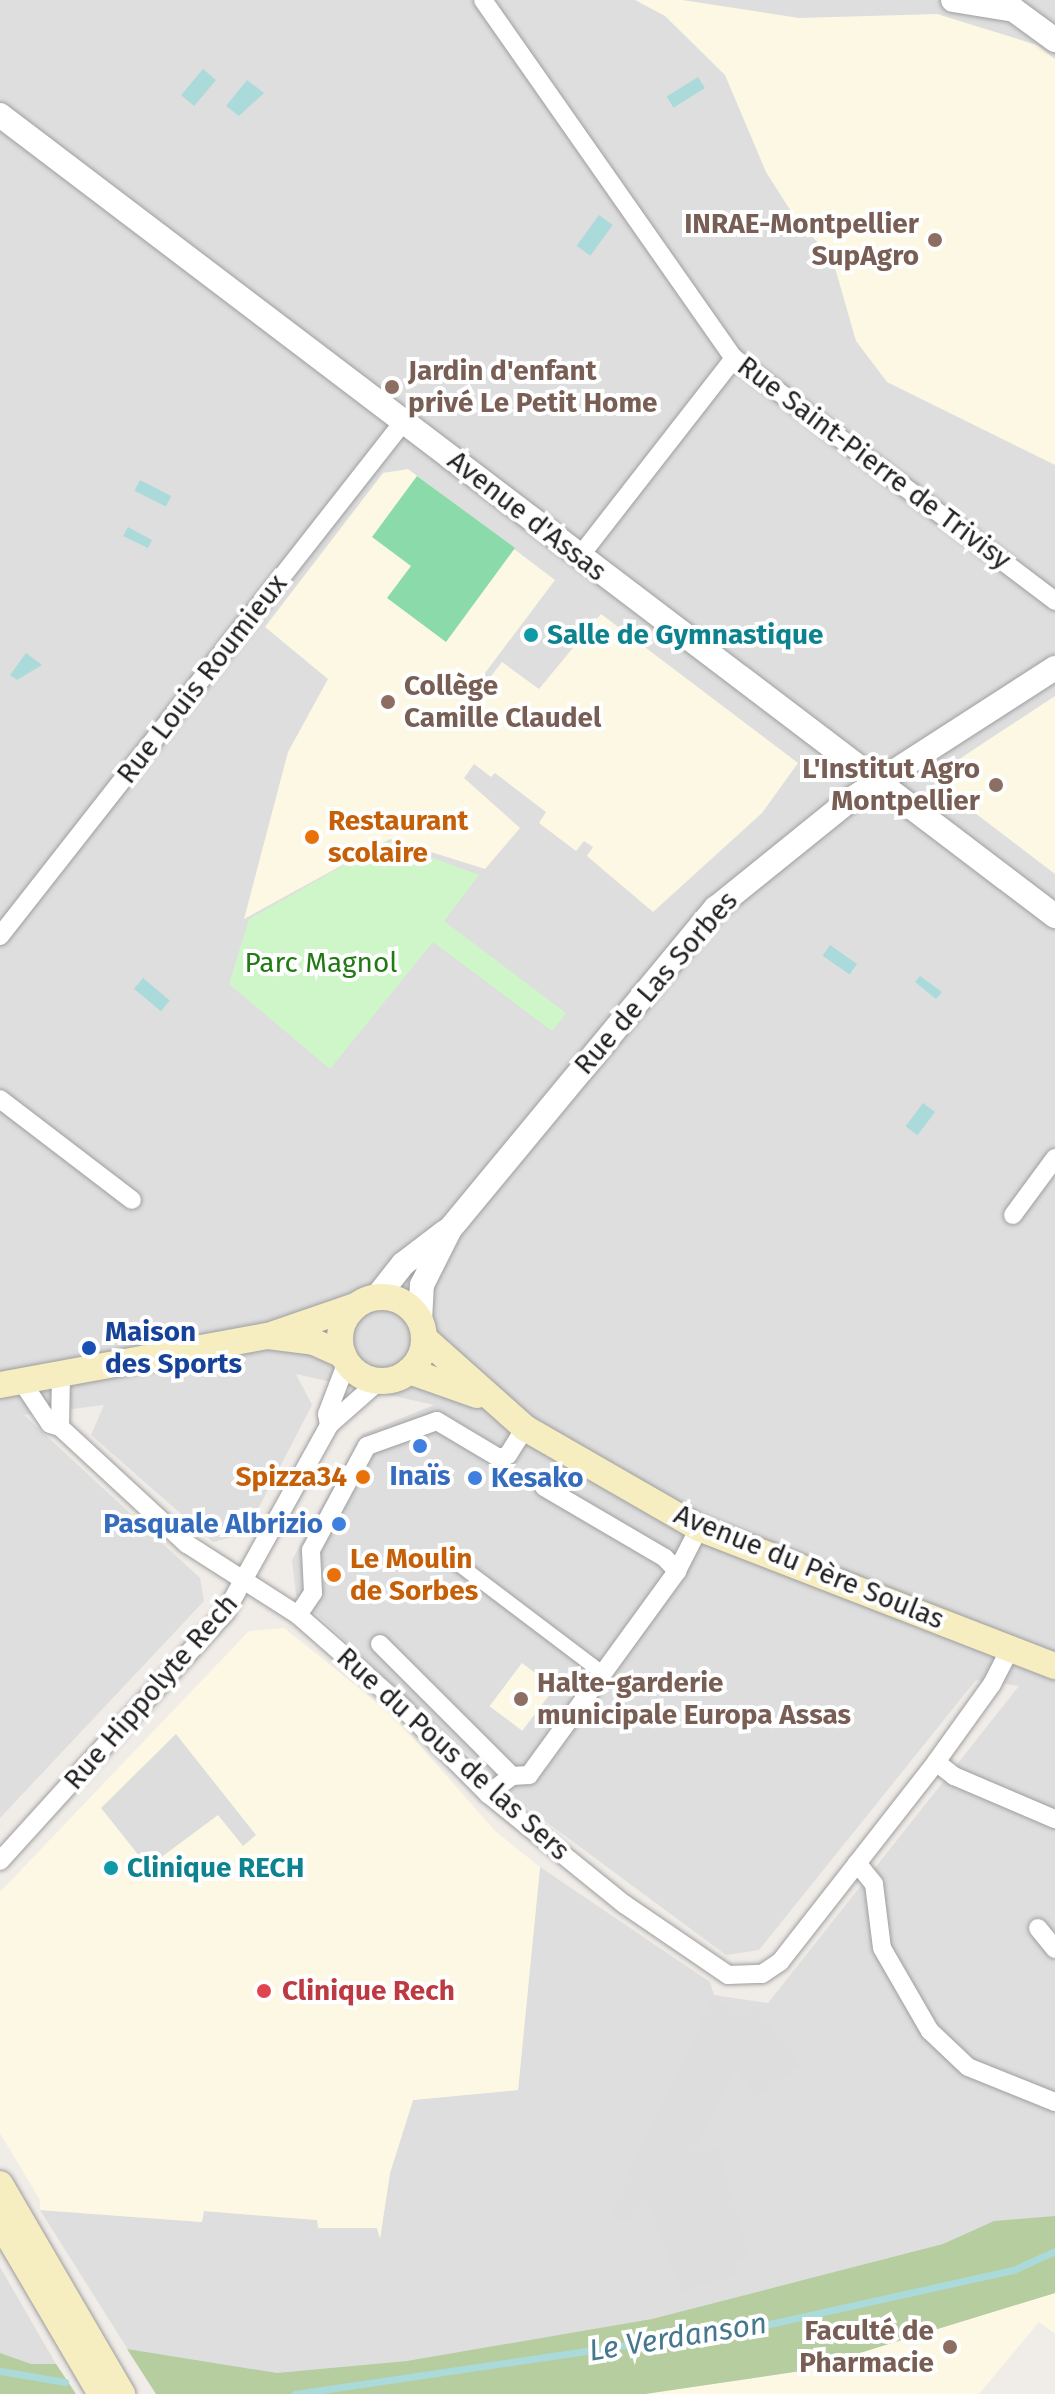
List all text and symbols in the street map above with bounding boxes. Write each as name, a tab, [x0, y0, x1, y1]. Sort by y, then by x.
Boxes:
place label: INRAE-Montpellier SupAgro	[684, 207, 919, 273]
marker: INRAE-Montpellier SupAgro	[926, 231, 944, 249]
street label: Rue Saint-Pierre de Trivisy	[731, 349, 1017, 577]
place label: Jardin d'enfant privé Le Petit Home	[408, 354, 658, 420]
marker: Jardin d'enfant privé Le Petit Home	[383, 378, 401, 396]
street label: Avenue d'Assas	[441, 444, 613, 588]
street label: Rue Louis Roumieux	[110, 568, 294, 790]
place label: Salle de Gymnastique	[547, 618, 823, 652]
marker: Salle de Gymnastique	[522, 626, 540, 644]
place label: Collège Camille Claudel	[404, 669, 601, 735]
marker: Collège Camille Claudel	[379, 693, 397, 711]
place label: L'Institut Agro Montpellier	[802, 752, 980, 818]
marker: L'Institut Agro Montpellier	[987, 776, 1005, 794]
place label: Restaurant scolaire	[328, 804, 468, 870]
marker: Restaurant scolaire	[303, 828, 321, 846]
street label: Rue de Las Sorbes	[567, 884, 745, 1082]
park label: Parc Magnol	[245, 946, 397, 980]
place label: Maison des Sports	[105, 1315, 242, 1381]
marker: Maison des Sports	[80, 1339, 98, 1357]
marker: Inaïs	[411, 1437, 429, 1455]
place label: Inaïs	[389, 1459, 451, 1493]
place label: Spizza34	[235, 1460, 347, 1494]
place label: Kesako	[491, 1461, 584, 1495]
marker: Spizza34	[354, 1468, 372, 1486]
marker: Kesako	[466, 1469, 484, 1487]
street label: Avenue du Père Soulas	[669, 1497, 949, 1637]
place label: Pasquale Albrizio	[103, 1507, 323, 1541]
marker: Pasquale Albrizio	[330, 1515, 348, 1533]
place label: Le Moulin de Sorbes	[350, 1542, 478, 1608]
marker: Le Moulin de Sorbes	[325, 1566, 343, 1584]
street label: Rue Hippolyte Rech	[57, 1587, 245, 1797]
street label: Rue du Pous de las Sers	[330, 1641, 576, 1867]
place label: Halte-garderie municipale Europa Assas	[537, 1666, 851, 1732]
marker: Halte-garderie municipale Europa Assas	[512, 1690, 530, 1708]
place label: Clinique RECH	[127, 1851, 304, 1885]
marker: Clinique RECH	[102, 1859, 120, 1877]
place label: Clinique Rech	[282, 1974, 455, 2008]
marker: Clinique Rech	[253, 1980, 275, 2002]
water label: Le Verdanson	[586, 2305, 770, 2369]
place label: Faculté de Pharmacie	[799, 2314, 934, 2380]
marker: Faculté de Pharmacie	[941, 2338, 959, 2356]

